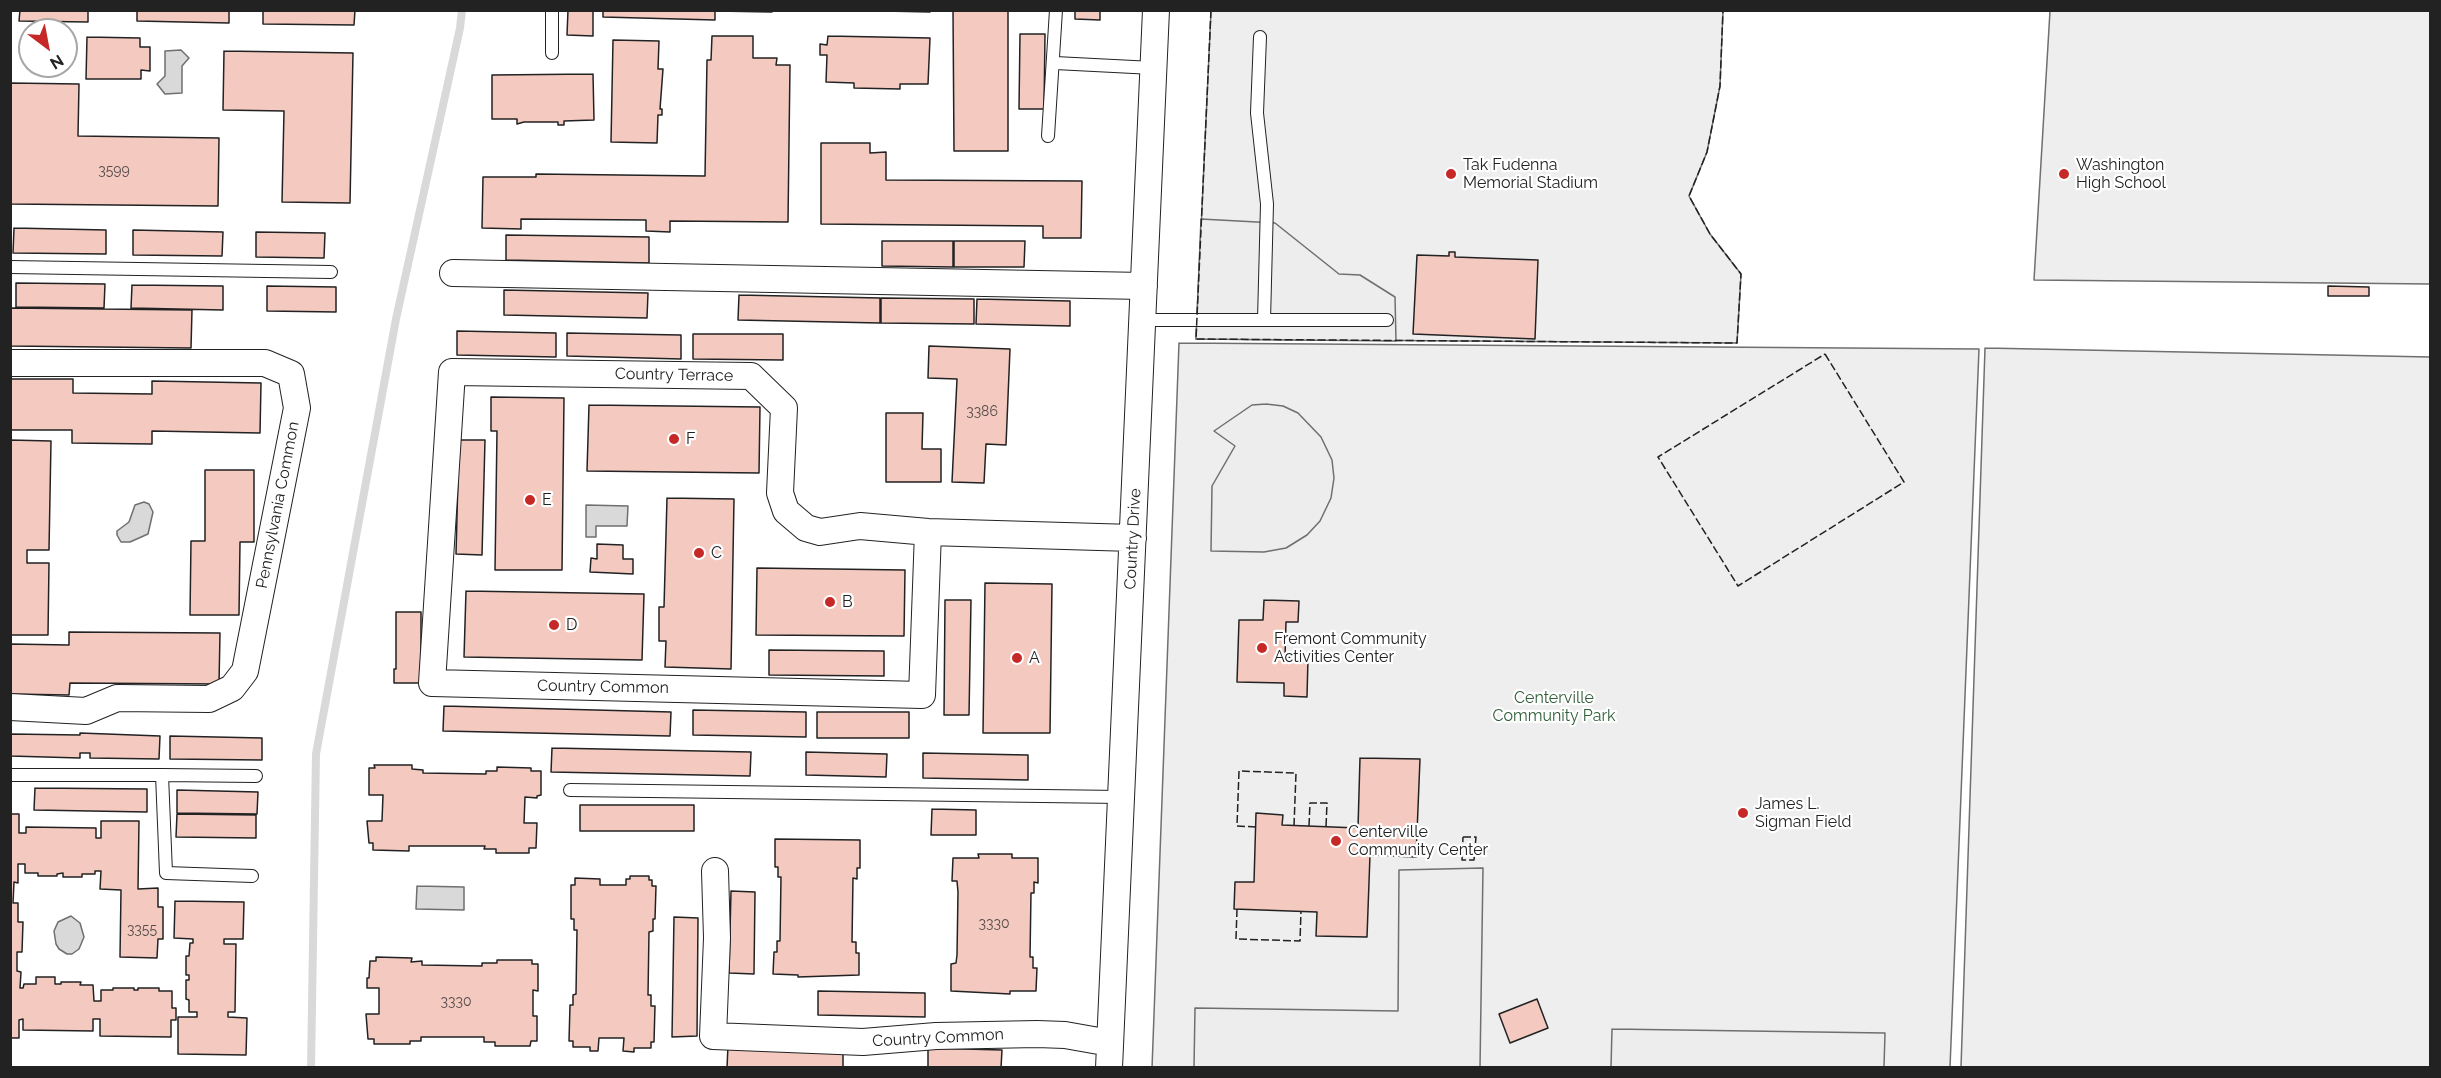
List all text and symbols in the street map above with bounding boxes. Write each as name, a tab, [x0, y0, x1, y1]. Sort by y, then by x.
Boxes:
north arrow	[18, 18, 78, 78]
text: N	[47, 51, 67, 73]
place label: Tak Fudenna Memorial Stadium	[1463, 155, 1598, 193]
place label: Washington High School	[2076, 155, 2166, 193]
house number: 3599	[98, 163, 130, 179]
marker: Tak Fudenna Memorial Stadium	[1444, 167, 1458, 181]
marker: Washington High School	[2057, 167, 2071, 181]
street label: Country Terrace	[615, 364, 733, 386]
house number: 3386	[966, 404, 998, 420]
street label: Pennsylvania Common	[252, 420, 304, 590]
place label: F	[686, 429, 695, 449]
marker: F	[667, 432, 681, 446]
street label: Country Drive	[1121, 488, 1145, 590]
place label: E	[542, 490, 552, 510]
marker: E	[523, 493, 537, 507]
place label: C	[711, 543, 722, 563]
marker: C	[692, 546, 706, 560]
place label: B	[842, 592, 853, 612]
marker: B	[823, 595, 837, 609]
place label: D	[566, 615, 577, 635]
marker: D	[547, 618, 561, 632]
place label: Fremont Community Activities Center	[1274, 629, 1427, 667]
marker: Fremont Community Activities Center	[1255, 641, 1269, 655]
place label: A	[1029, 648, 1040, 668]
marker: A	[1010, 651, 1024, 665]
street label: Country Common	[537, 676, 669, 698]
park label: Centerville Community Park	[1492, 688, 1616, 726]
place label: James L. Sigman Field	[1755, 794, 1852, 832]
marker: James L. Sigman Field	[1736, 806, 1750, 820]
place label: Centerville Community Center	[1348, 822, 1488, 860]
marker: Centerville Community Center	[1329, 834, 1343, 848]
house number: 3330	[979, 916, 1009, 932]
house number: 3355	[127, 922, 157, 938]
house number: 3330	[441, 994, 471, 1010]
street label: Country Common	[872, 1025, 1004, 1051]

